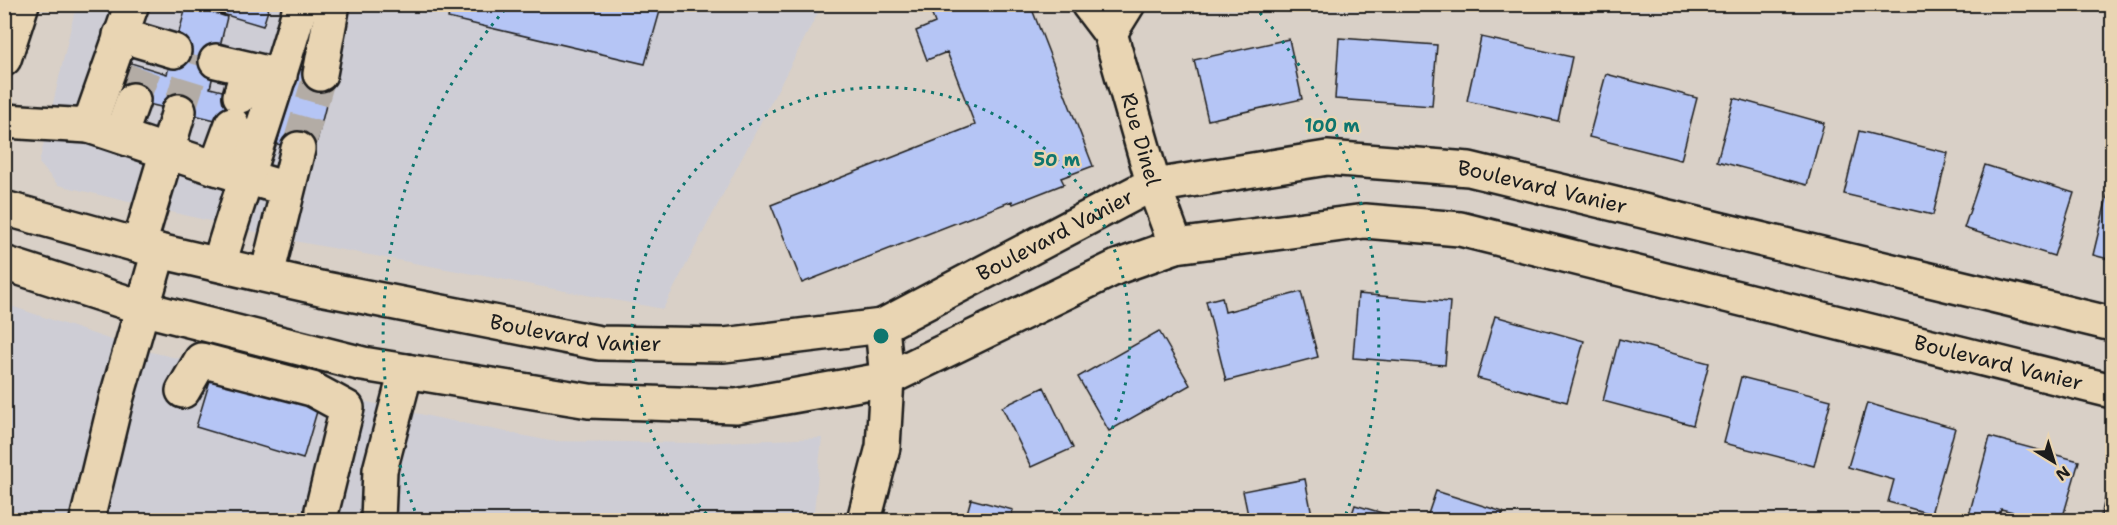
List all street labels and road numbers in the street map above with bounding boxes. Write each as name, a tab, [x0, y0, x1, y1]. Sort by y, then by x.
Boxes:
street label: Rue Dinel	[1114, 90, 1167, 190]
street label: Boulevard Vanier	[1457, 154, 1630, 221]
street label: Boulevard Vanier	[972, 182, 1138, 288]
street label: Boulevard Vanier	[487, 308, 661, 358]
street label: Boulevard Vanier	[1911, 328, 2086, 397]

